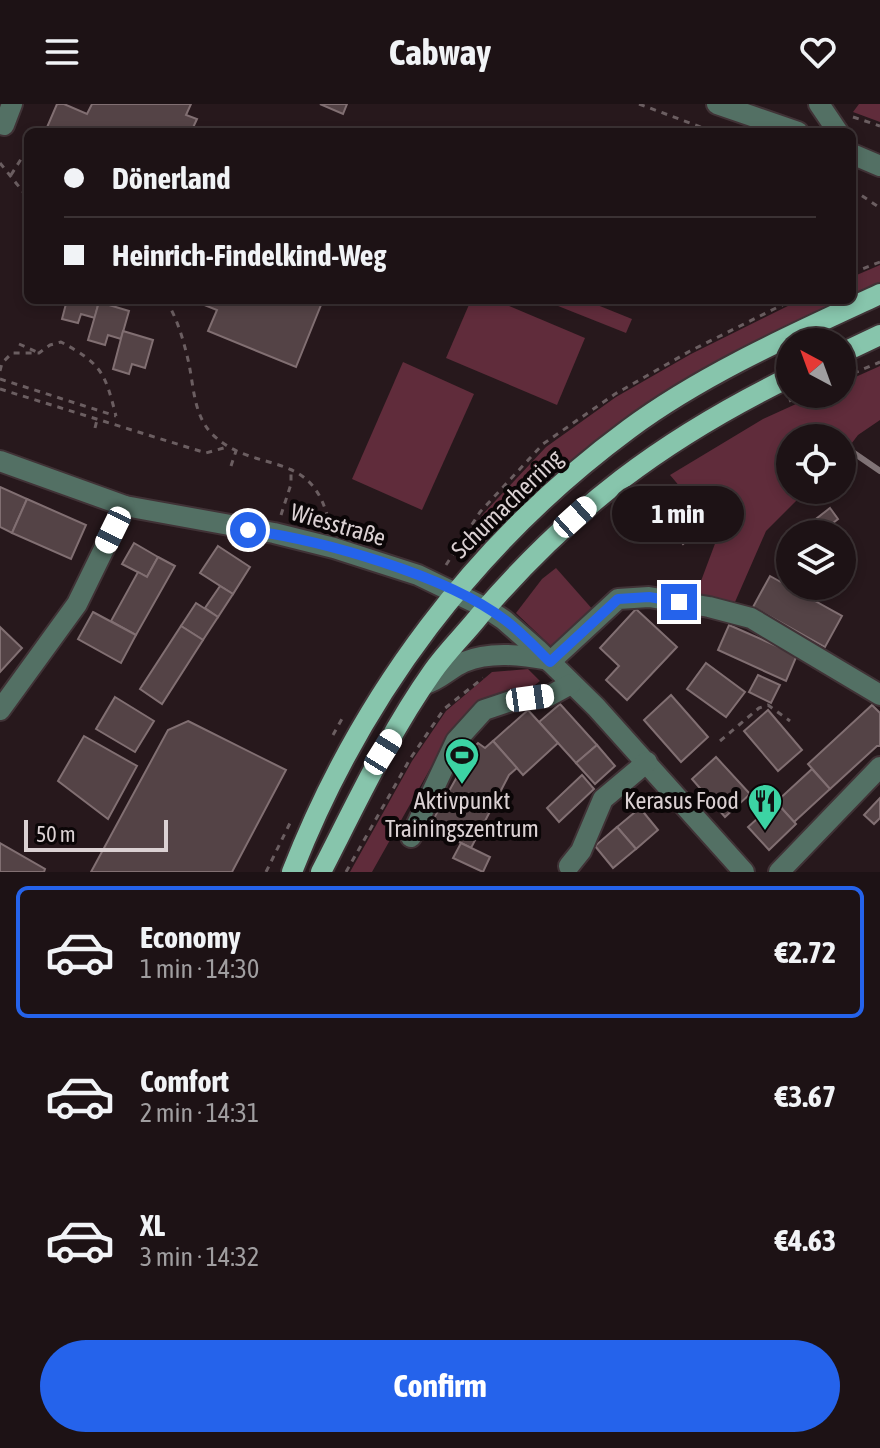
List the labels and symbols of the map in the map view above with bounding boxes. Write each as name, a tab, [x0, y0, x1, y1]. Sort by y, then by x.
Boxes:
north arrow	[776, 328, 856, 408]
street label: Schumacherring	[446, 444, 568, 563]
callout: 1 min	[613, 486, 745, 542]
car	[549, 492, 601, 542]
street label: Wiesstraße	[288, 498, 389, 551]
car	[92, 503, 134, 557]
route start	[230, 512, 266, 548]
route end	[661, 584, 697, 620]
car	[505, 683, 555, 713]
car	[360, 725, 406, 779]
sports icon: Aktivpunkt Trainingszentrum	[443, 736, 481, 786]
restaurant icon: Kerasus Food	[746, 782, 784, 832]
place label: Aktivpunkt Trainingszentrum	[385, 787, 539, 842]
place label: Kerasus Food	[624, 787, 739, 814]
scale bar	[24, 816, 168, 852]

